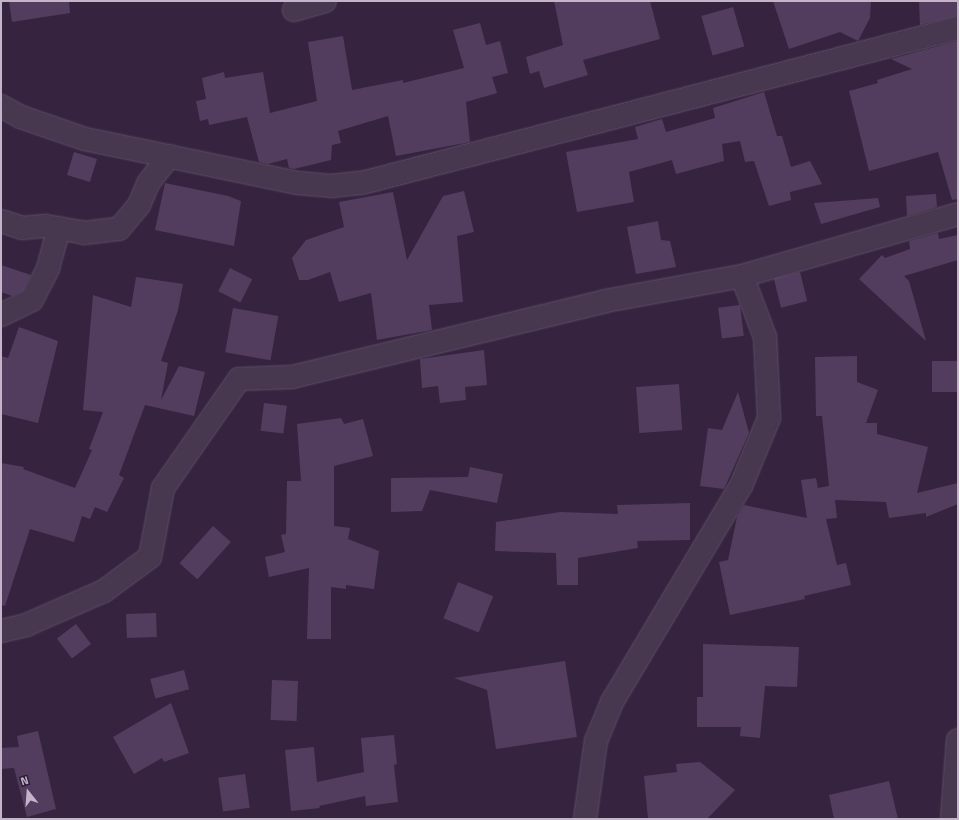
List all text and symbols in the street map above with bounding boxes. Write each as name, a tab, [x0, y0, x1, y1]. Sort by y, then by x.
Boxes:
north arrow	[8, 772, 48, 812]
text: N	[19, 772, 30, 789]

